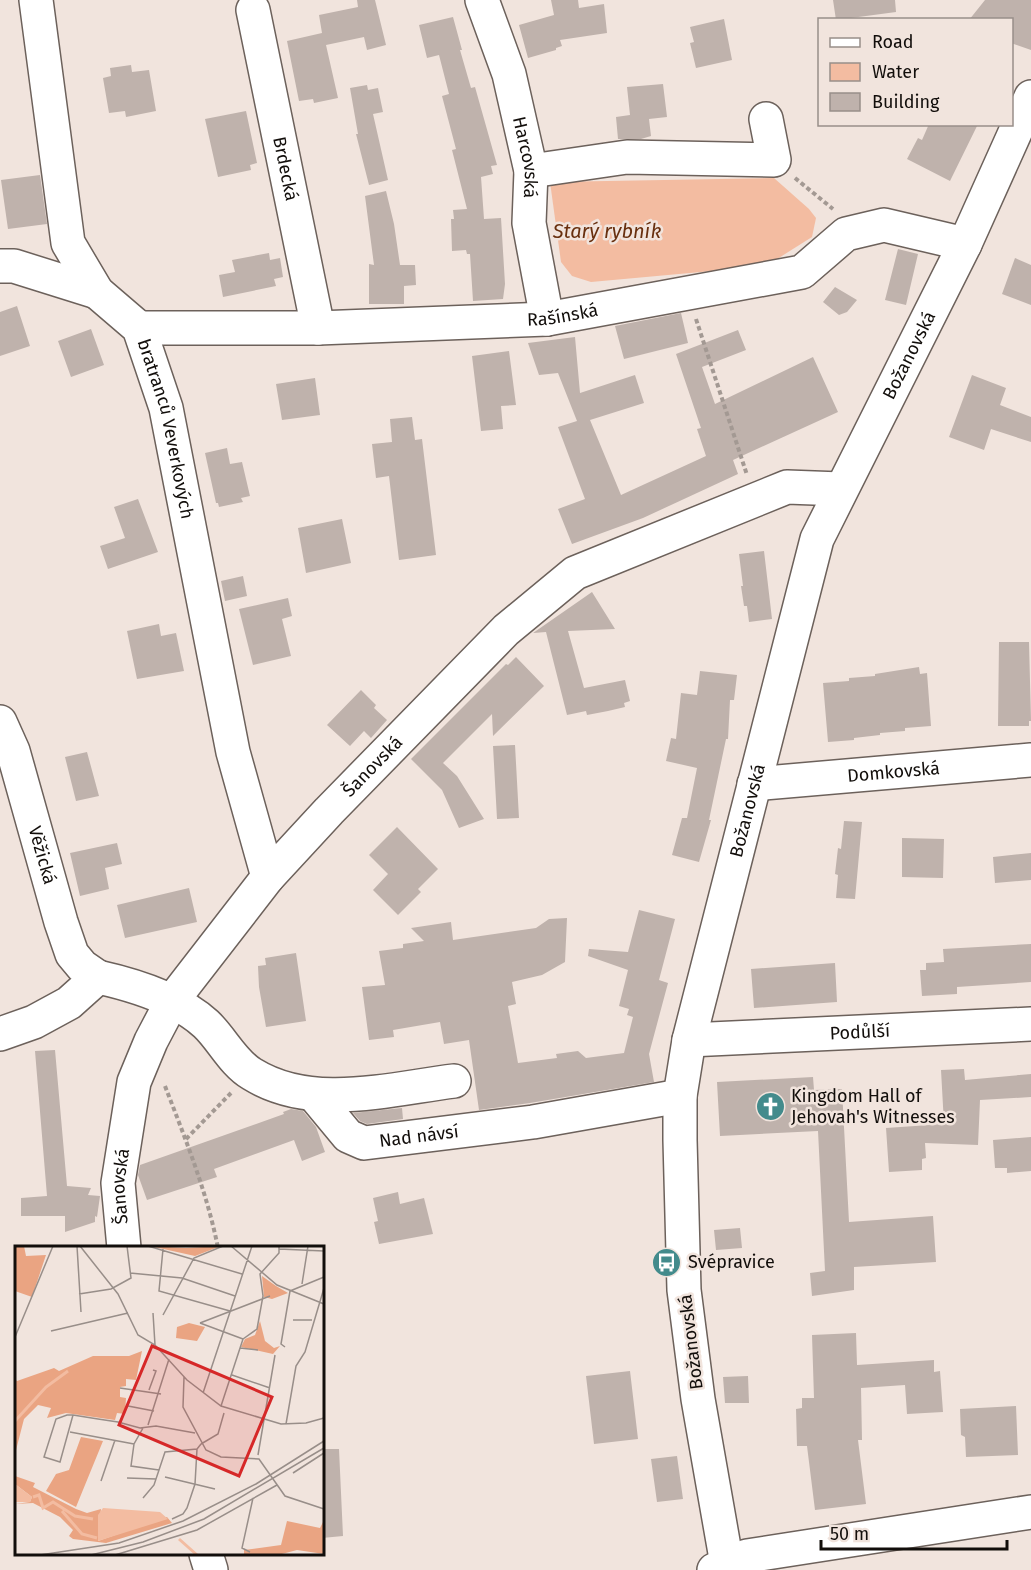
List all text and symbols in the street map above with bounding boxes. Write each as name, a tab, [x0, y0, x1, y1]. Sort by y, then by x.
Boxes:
legend	[818, 18, 1013, 126]
text: Road	[872, 31, 914, 53]
text: Water	[872, 61, 919, 83]
text: Building	[872, 91, 940, 113]
street label: Harcovská	[508, 114, 542, 199]
street label: Brdecká	[268, 135, 303, 203]
water label: Starý rybník	[552, 219, 661, 243]
street label: Rašínská	[527, 299, 600, 331]
street label: Božanovská	[878, 308, 940, 403]
street label: bratranců Veverkových	[132, 336, 198, 521]
street label: Šanovská	[338, 731, 407, 802]
street label: Domkovská	[846, 757, 941, 787]
street label: Božanovská	[725, 762, 770, 860]
street label: Věžická	[24, 824, 61, 887]
street label: Podůlší	[829, 1020, 891, 1044]
place label: Kingdom Hall of Jehovah's Witnesses	[791, 1085, 955, 1128]
church icon: Kingdom Hall of Jehovah's Witnesses	[754, 1090, 786, 1122]
street label: Nad návsí	[378, 1120, 460, 1152]
street label: Šanovská	[107, 1147, 134, 1225]
inset map	[15, 1246, 324, 1555]
bus stop icon: Svépravice	[651, 1246, 683, 1278]
place label: Svépravice	[688, 1251, 775, 1273]
street label: Božanovská	[674, 1293, 708, 1391]
scale bar	[821, 1513, 1007, 1551]
text: 50 m	[830, 1523, 869, 1545]

